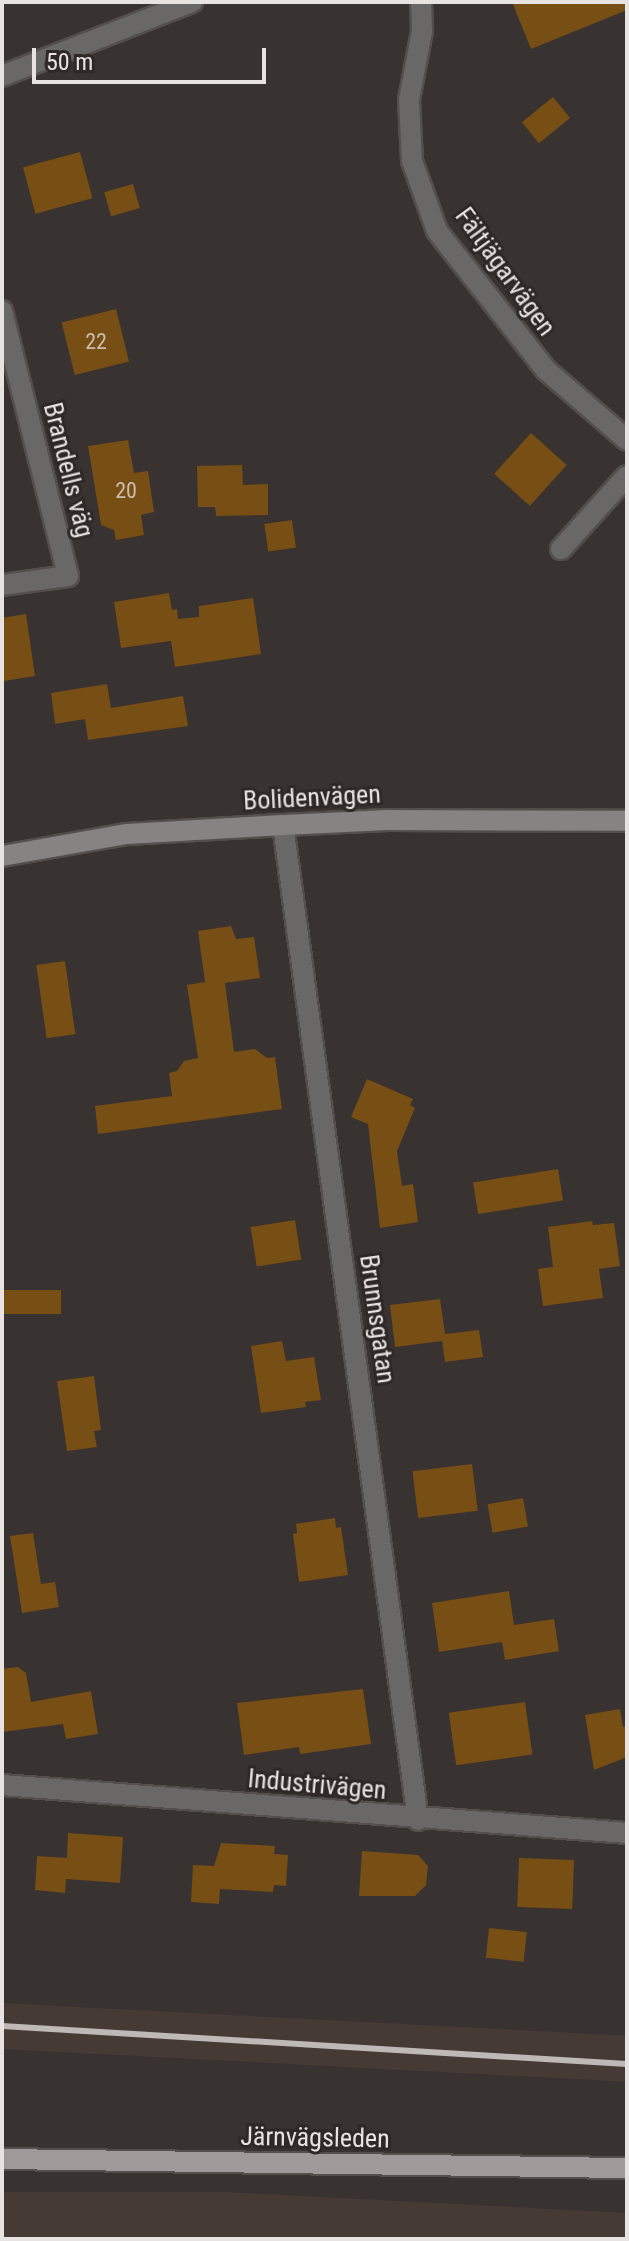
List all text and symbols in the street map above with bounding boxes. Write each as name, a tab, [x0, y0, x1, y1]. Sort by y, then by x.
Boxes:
scale bar	[36, 32, 270, 82]
text: 50 m	[46, 48, 93, 76]
street label: Fältjägarvägen	[448, 202, 562, 342]
house number: 22	[85, 329, 107, 355]
street label: Brandells väg	[36, 399, 100, 541]
house number: 20	[115, 478, 137, 504]
street label: Bolidenvägen	[242, 779, 382, 817]
street label: Brunnsgatan	[353, 1253, 401, 1385]
street label: Industrivägen	[246, 1763, 388, 1807]
street label: Järnvägsleden	[240, 2121, 390, 2155]

